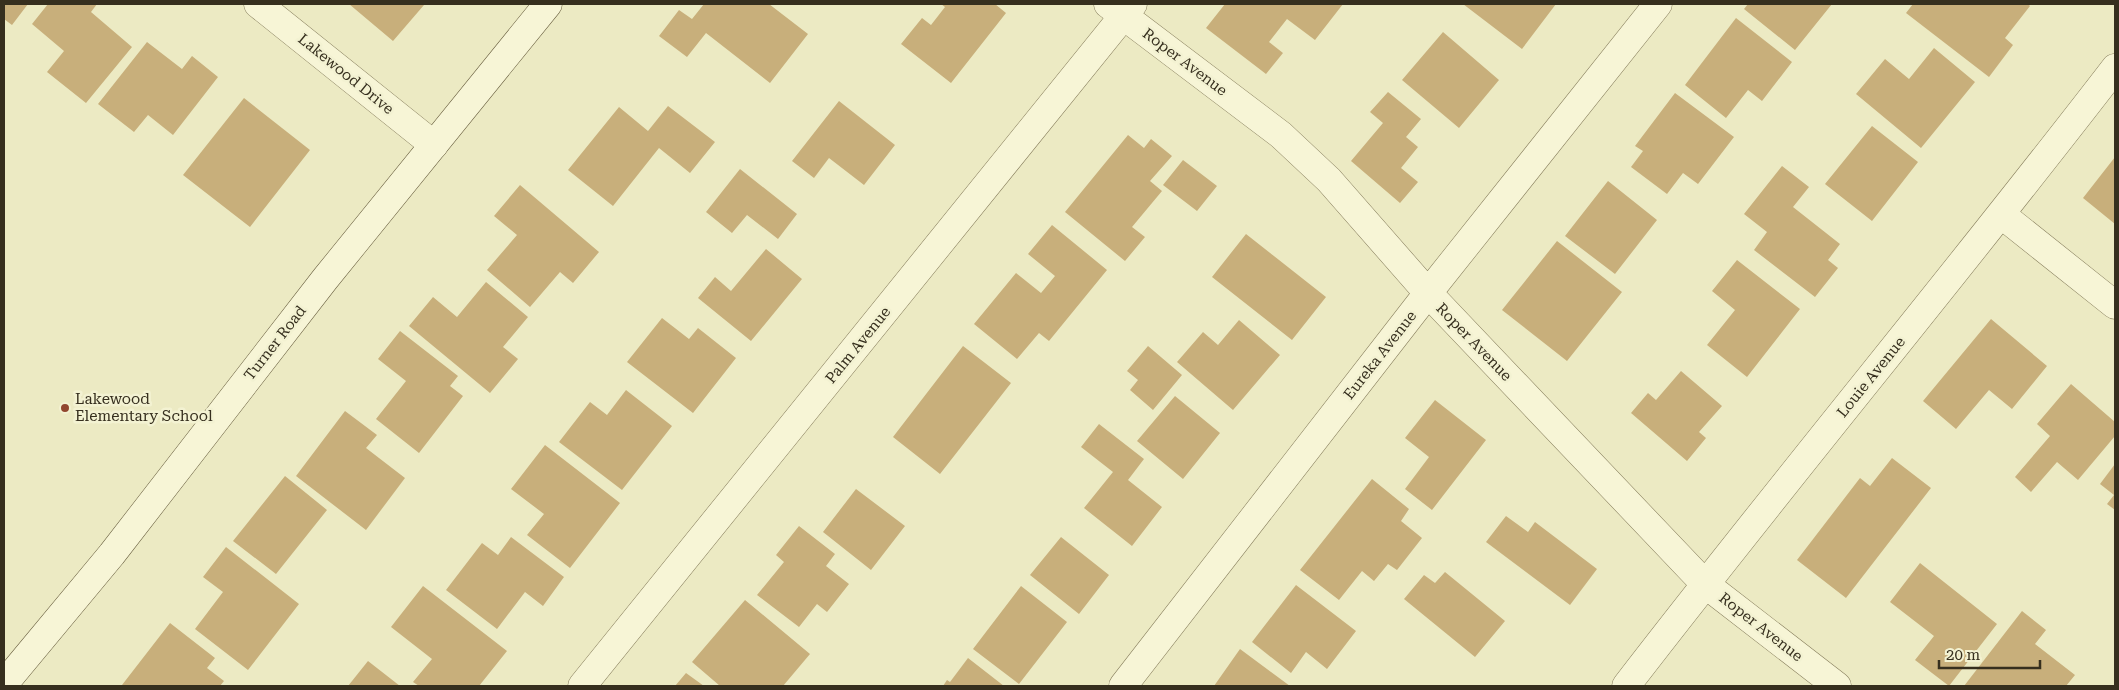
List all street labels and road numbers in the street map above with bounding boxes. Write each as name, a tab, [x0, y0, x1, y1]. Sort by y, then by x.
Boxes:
street label: Roper Avenue	[1139, 24, 1231, 100]
street label: Lakewood Drive	[295, 30, 397, 118]
street label: Roper Avenue	[1432, 299, 1516, 385]
street label: Turner Road	[240, 302, 310, 384]
street label: Palm Avenue	[822, 303, 894, 387]
street label: Eureka Avenue	[1340, 307, 1420, 403]
street label: Louie Avenue	[1833, 333, 1909, 421]
street label: Roper Avenue	[1716, 589, 1806, 665]

